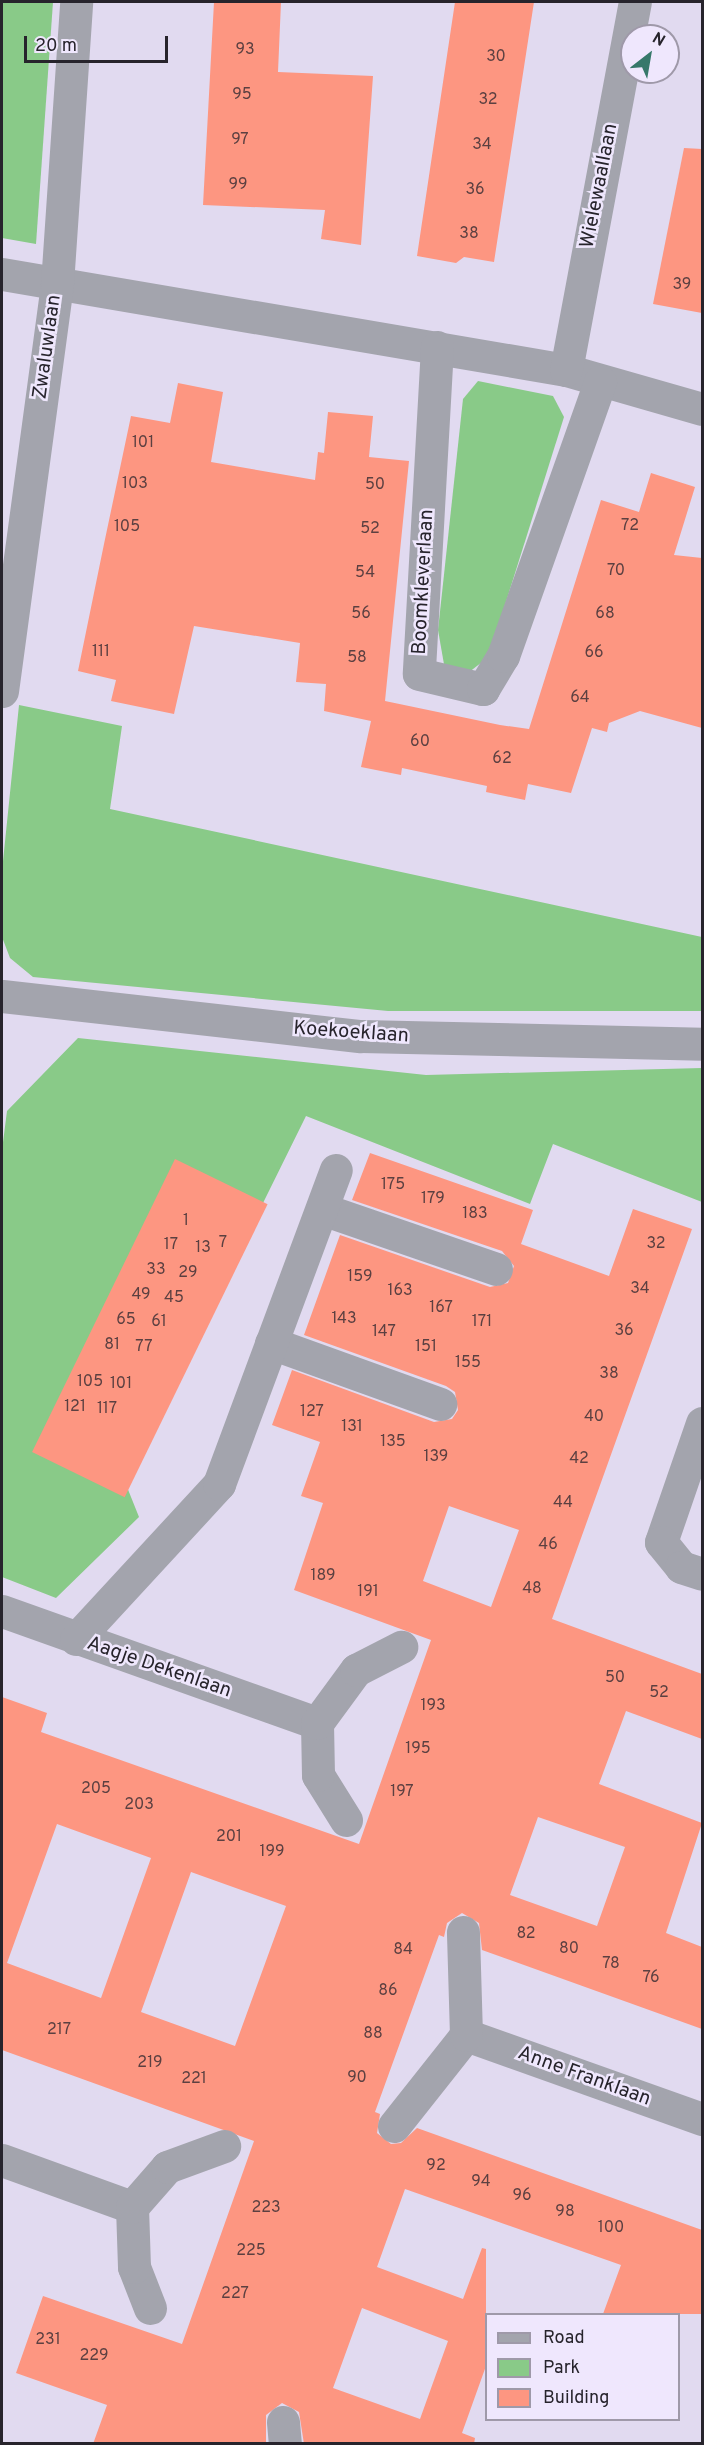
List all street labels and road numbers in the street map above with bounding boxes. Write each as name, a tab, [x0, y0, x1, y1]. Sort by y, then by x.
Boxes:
street label: Wielewaallaan	[576, 121, 624, 251]
street label: Zwaluwlaan	[29, 293, 67, 401]
street label: Boomkleverlaan	[408, 509, 440, 655]
street label: Koekoeklaan	[292, 1017, 410, 1049]
street label: Aagje Dekenlaan	[84, 1632, 234, 1704]
street label: Anne Franklaan	[514, 2042, 654, 2112]

